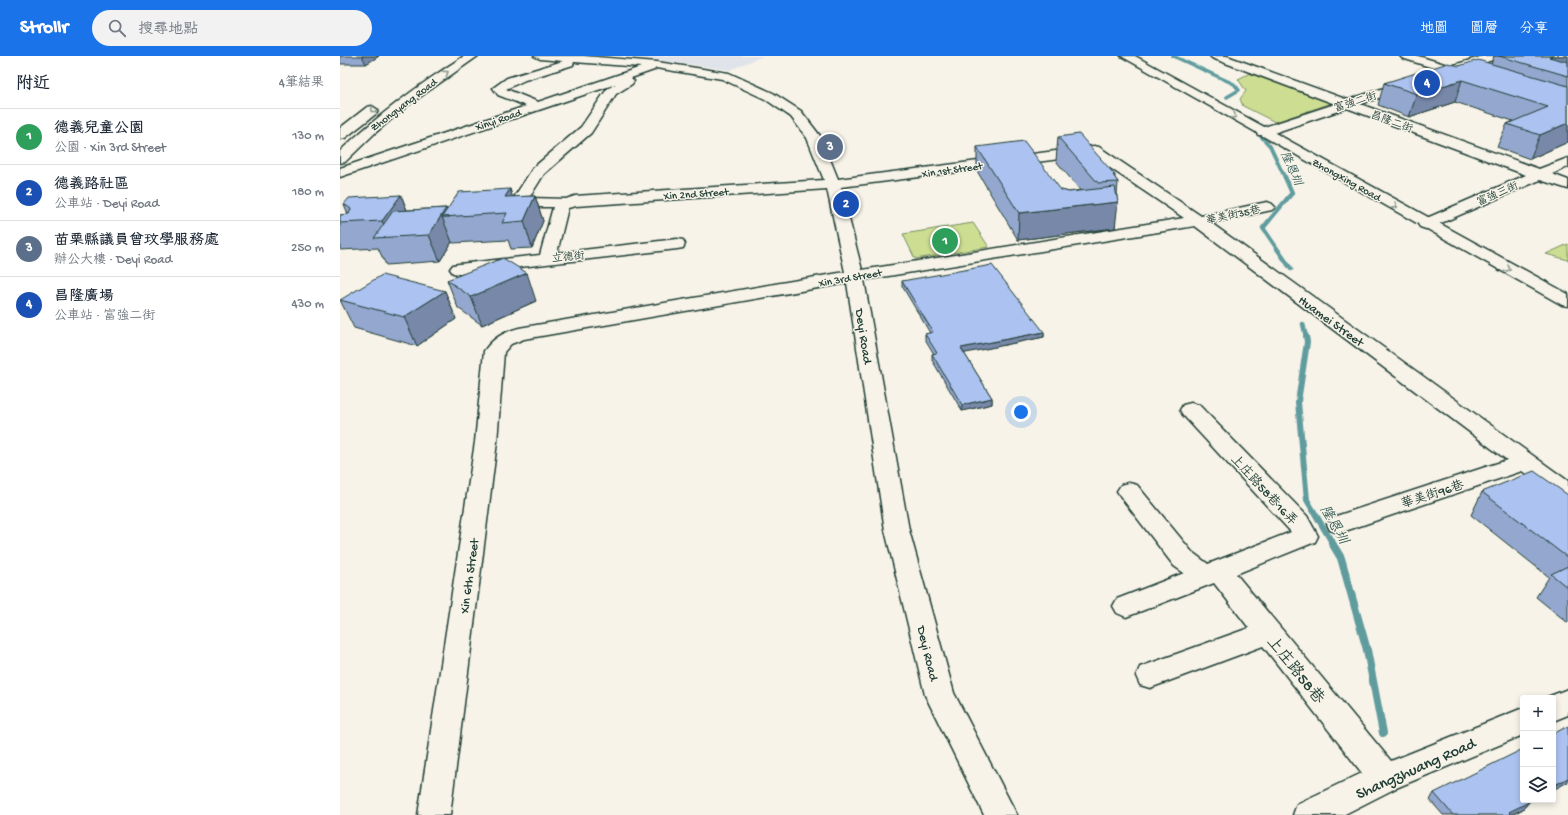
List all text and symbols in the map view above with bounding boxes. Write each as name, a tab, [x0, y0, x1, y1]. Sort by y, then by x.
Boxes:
search box	[92, 10, 372, 46]
text: Strollr	[20, 17, 68, 40]
icon: search	[106, 17, 128, 39]
text: 搜尋地點	[138, 21, 198, 39]
text: 地圖	[1420, 21, 1448, 38]
text: 圖層	[1470, 21, 1498, 38]
text: 分享	[1520, 21, 1548, 38]
pin: 4	[1414, 68, 1440, 98]
one-way arrow	[442, 70, 449, 78]
text: 附近	[16, 75, 50, 95]
text: 4筆結果	[279, 76, 324, 91]
street label: Zhongyang Road	[369, 76, 441, 134]
street label: 富強二街	[1333, 89, 1379, 115]
one-way arrow	[370, 105, 377, 112]
street label: Xinyi Road	[473, 107, 525, 135]
street label: 昌隆二街	[1369, 109, 1415, 136]
one-way arrow	[1230, 112, 1237, 119]
text: 德義兒童公園	[54, 120, 144, 138]
text: 1	[26, 129, 32, 144]
text: 130 m	[292, 129, 324, 144]
pin: 3	[817, 132, 843, 162]
text: 公園 · Xin 3rd Street	[54, 141, 166, 156]
water label: 隆恩圳	[1276, 149, 1306, 190]
street label: Zhongxing Road	[1310, 157, 1384, 205]
street label: Xin 1st Street	[920, 161, 985, 181]
text: 德義路社區	[54, 176, 129, 194]
street label: 富強三街	[1475, 179, 1521, 209]
text: 2	[26, 185, 32, 200]
text: 180 m	[292, 185, 324, 200]
street label: Xin 2nd Street	[662, 187, 731, 203]
pin: 2	[833, 189, 859, 219]
text: 公車站 · Deyi Road	[54, 197, 159, 212]
one-way arrow	[1390, 201, 1398, 209]
street label: 華美街35巷	[1205, 203, 1262, 228]
pin: 1	[932, 226, 958, 256]
text: 苗栗縣議員曾玟學服務處	[54, 232, 219, 250]
text: 3	[26, 241, 32, 256]
text: 250 m	[291, 241, 324, 256]
street label: 立德街	[551, 248, 586, 266]
text: 辦公大樓 · Deyi Road	[54, 253, 172, 268]
one-way arrow	[1504, 264, 1512, 271]
street label: Xin 3rd Street	[817, 267, 884, 291]
text: 昌隆廣場	[54, 288, 114, 306]
street label: Huamei Street	[1295, 293, 1368, 352]
text: 4	[26, 297, 32, 312]
text: 430 m	[291, 297, 324, 312]
street label: Deyi Road	[851, 307, 875, 367]
text: 公車站 · 富強二街	[54, 309, 155, 324]
your location	[1011, 402, 1031, 422]
street label: 上庄路58巷16弄	[1227, 452, 1300, 529]
street label: 華美街96巷	[1399, 477, 1466, 513]
water label: 隆恩圳	[1315, 502, 1353, 549]
street label: Xin 6th Street	[458, 536, 483, 616]
street label: Deyi Road	[912, 624, 941, 684]
street label: 上庄路58巷	[1261, 632, 1329, 709]
map controls	[1520, 695, 1556, 803]
button: +	[1520, 695, 1556, 731]
button: −	[1520, 731, 1556, 767]
street label: Shangzhuang Road	[1354, 735, 1481, 805]
button: layers	[1520, 767, 1556, 803]

